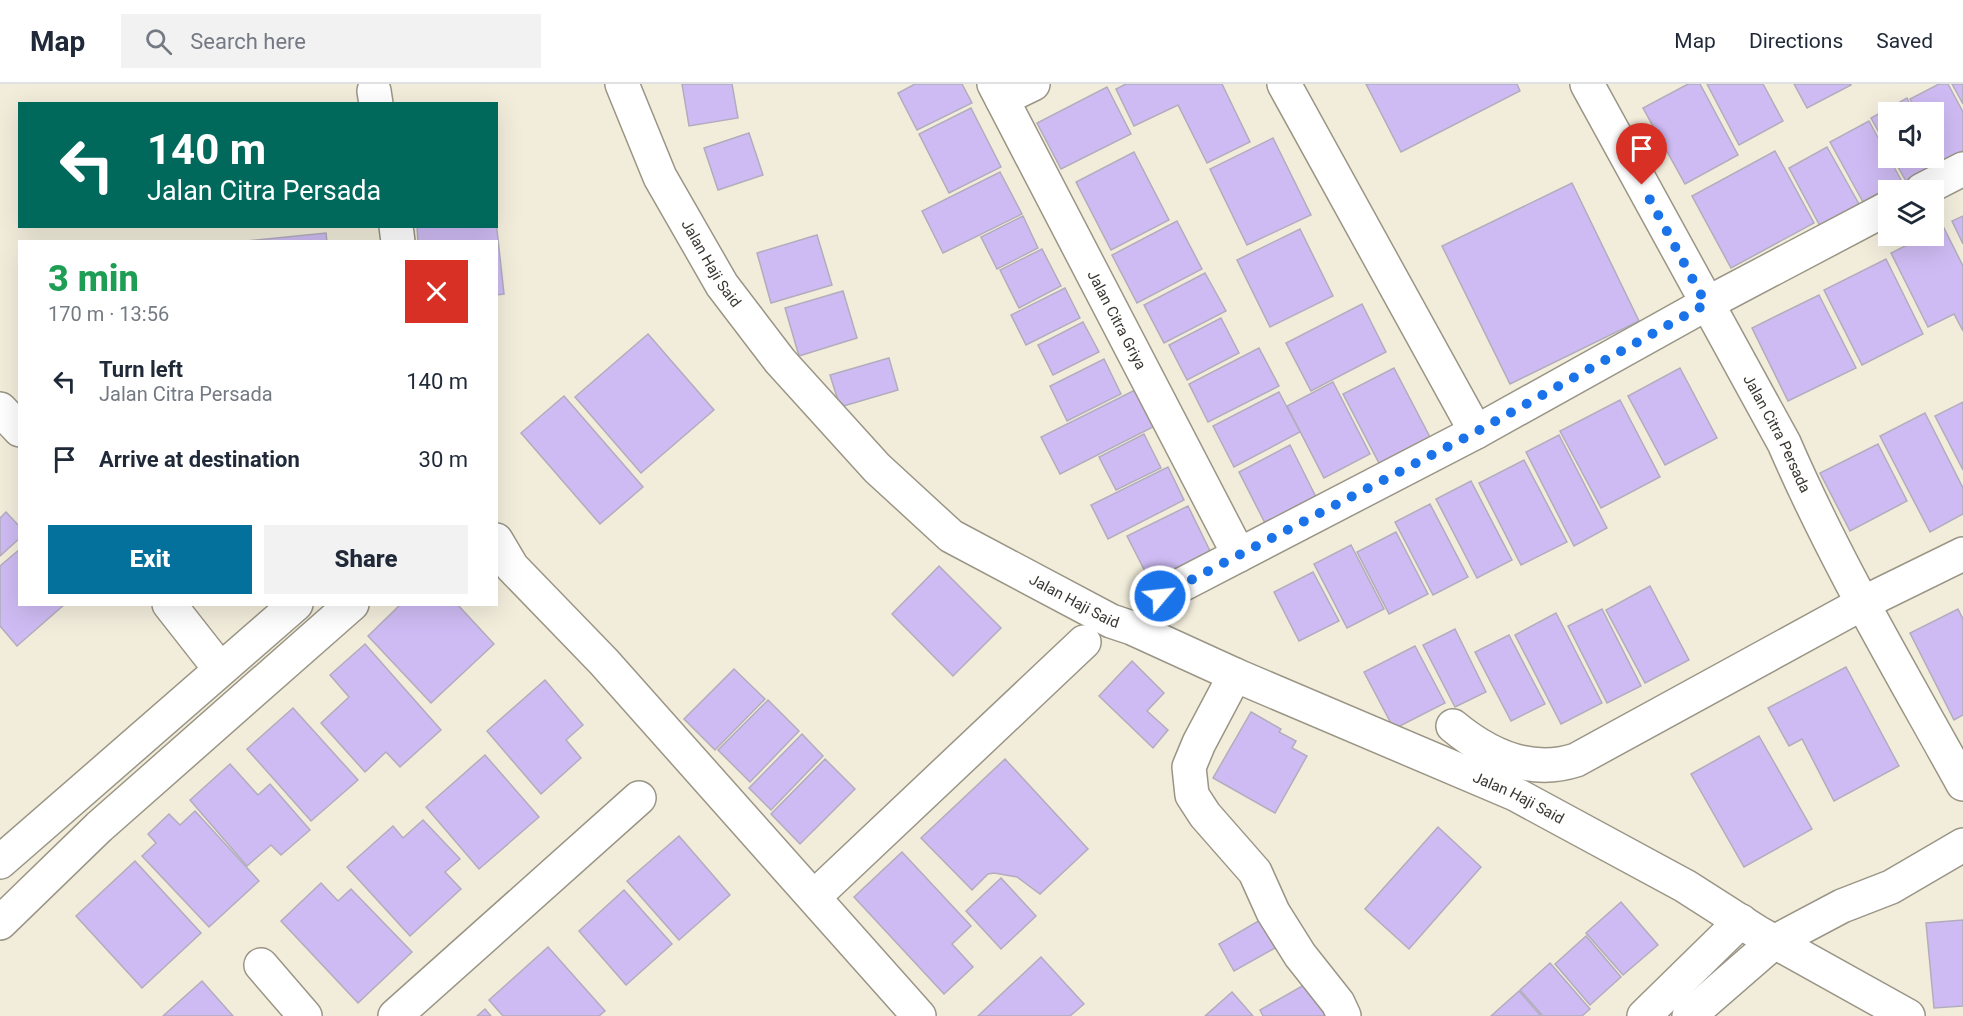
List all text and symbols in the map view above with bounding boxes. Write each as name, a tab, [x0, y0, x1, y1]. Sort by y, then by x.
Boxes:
search box	[121, 14, 541, 68]
text: Map	[30, 25, 85, 58]
icon: search	[142, 25, 175, 58]
text: Search here	[190, 29, 306, 54]
text: Map	[1674, 29, 1716, 53]
text: Directions	[1749, 29, 1843, 53]
text: Saved	[1876, 29, 1933, 53]
map controls	[1878, 102, 1944, 246]
button: sound	[1878, 102, 1944, 168]
pin	[1616, 123, 1667, 185]
text: 140 m	[147, 125, 266, 174]
icon: left	[48, 126, 126, 204]
icon: arrive	[1625, 132, 1658, 165]
text: Jalan Citra Persada	[147, 175, 381, 207]
button: layers	[1878, 180, 1944, 246]
street label: Jalan Haji Said	[678, 217, 745, 311]
text: 3 min	[48, 258, 139, 300]
button: close	[405, 260, 468, 323]
street label: Jalan Citra Griya	[1084, 267, 1150, 373]
text: 170 m · 13:56	[48, 302, 169, 326]
text: Turn left	[99, 357, 183, 382]
icon: left	[48, 365, 81, 398]
text: 140 m	[406, 369, 468, 394]
street label: Jalan Citra Persada	[1739, 371, 1814, 496]
text: Jalan Citra Persada	[99, 382, 273, 406]
icon: arrive	[48, 443, 81, 476]
text: Arrive at destination	[99, 447, 300, 472]
text: 30 m	[419, 447, 468, 472]
button: Exit	[48, 525, 252, 594]
button: Share	[264, 525, 468, 594]
position arrow	[1128, 564, 1192, 628]
street label: Jalan Haji Said	[1026, 570, 1121, 632]
street label: Jalan Haji Said	[1470, 768, 1567, 828]

